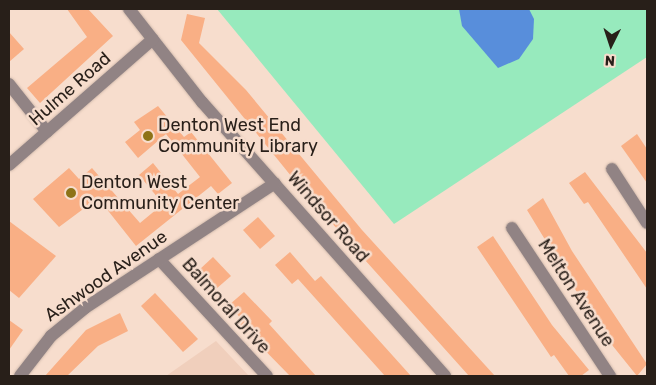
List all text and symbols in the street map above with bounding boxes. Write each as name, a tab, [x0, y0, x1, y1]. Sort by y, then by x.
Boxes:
north arrow	[586, 20, 636, 70]
street label: Hulme Road	[25, 48, 115, 130]
text: N	[604, 52, 616, 69]
place label: Denton West End Community Library	[158, 115, 318, 158]
marker: Denton West End Community Library	[142, 130, 154, 142]
street label: Windsor Road	[283, 167, 373, 267]
place label: Denton West Community Center	[81, 172, 240, 214]
marker: Denton West Community Center	[65, 187, 77, 199]
street label: Ashwood Avenue	[40, 226, 172, 326]
street label: Melton Avenue	[533, 235, 619, 351]
street label: Balmoral Drive	[177, 254, 275, 358]

